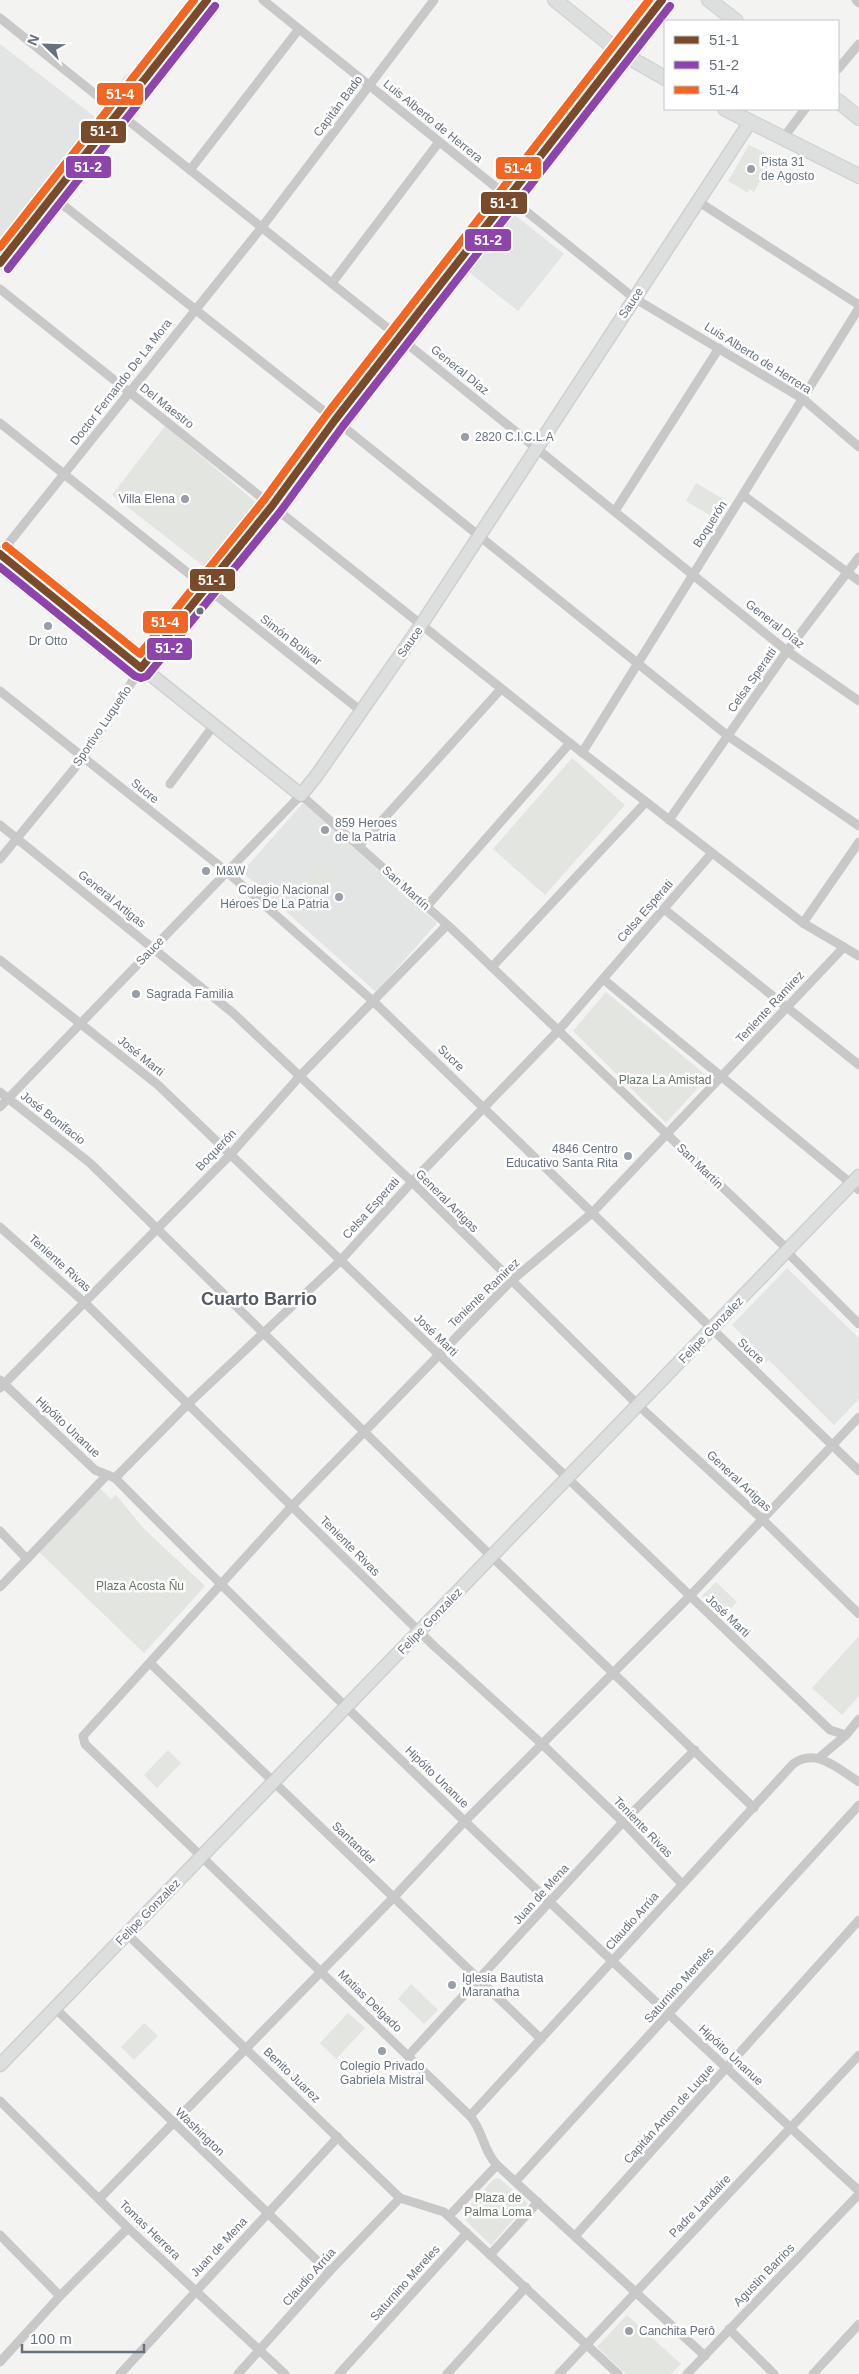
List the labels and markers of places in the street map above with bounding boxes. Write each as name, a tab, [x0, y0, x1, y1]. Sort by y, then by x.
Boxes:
place label: Pista 31 de Agosto	[761, 155, 815, 183]
marker: Pista 31 de Agosto	[745, 163, 757, 175]
place label: 2820 C.I.C.L.A	[475, 430, 554, 444]
marker: 2820 C.I.C.L.A	[459, 431, 471, 443]
place label: Villa Elena	[119, 492, 175, 506]
marker: Villa Elena	[179, 493, 191, 505]
unlabelled marker	[195, 606, 205, 616]
marker: Dr Otto	[42, 620, 54, 632]
place label: Dr Otto	[29, 634, 68, 648]
place label: 859 Heroes de la Patria	[335, 816, 397, 844]
marker: 859 Heroes de la Patria	[319, 824, 331, 836]
place label: M&W	[216, 864, 246, 878]
marker: M&W	[200, 865, 212, 877]
place label: Colegio Nacional Héroes De La Patria	[220, 883, 329, 911]
marker: Colegio Nacional Héroes De La Patria	[333, 891, 345, 903]
place label: Sagrada Familia	[146, 987, 234, 1001]
marker: Sagrada Familia	[130, 988, 142, 1000]
place label: 4846 Centro Educativo Santa Rita	[506, 1142, 618, 1170]
marker: 4846 Centro Educativo Santa Rita	[622, 1150, 634, 1162]
place label: Iglesia Bautista Maranatha	[462, 1971, 544, 1999]
marker: Iglesia Bautista Maranatha	[446, 1979, 458, 1991]
marker: Colegio Privado Gabriela Mistral	[376, 2045, 388, 2057]
place label: Colegio Privado Gabriela Mistral	[340, 2059, 425, 2087]
place label: Canchita Perô	[639, 2324, 715, 2338]
marker: Canchita Perô	[623, 2325, 635, 2337]

